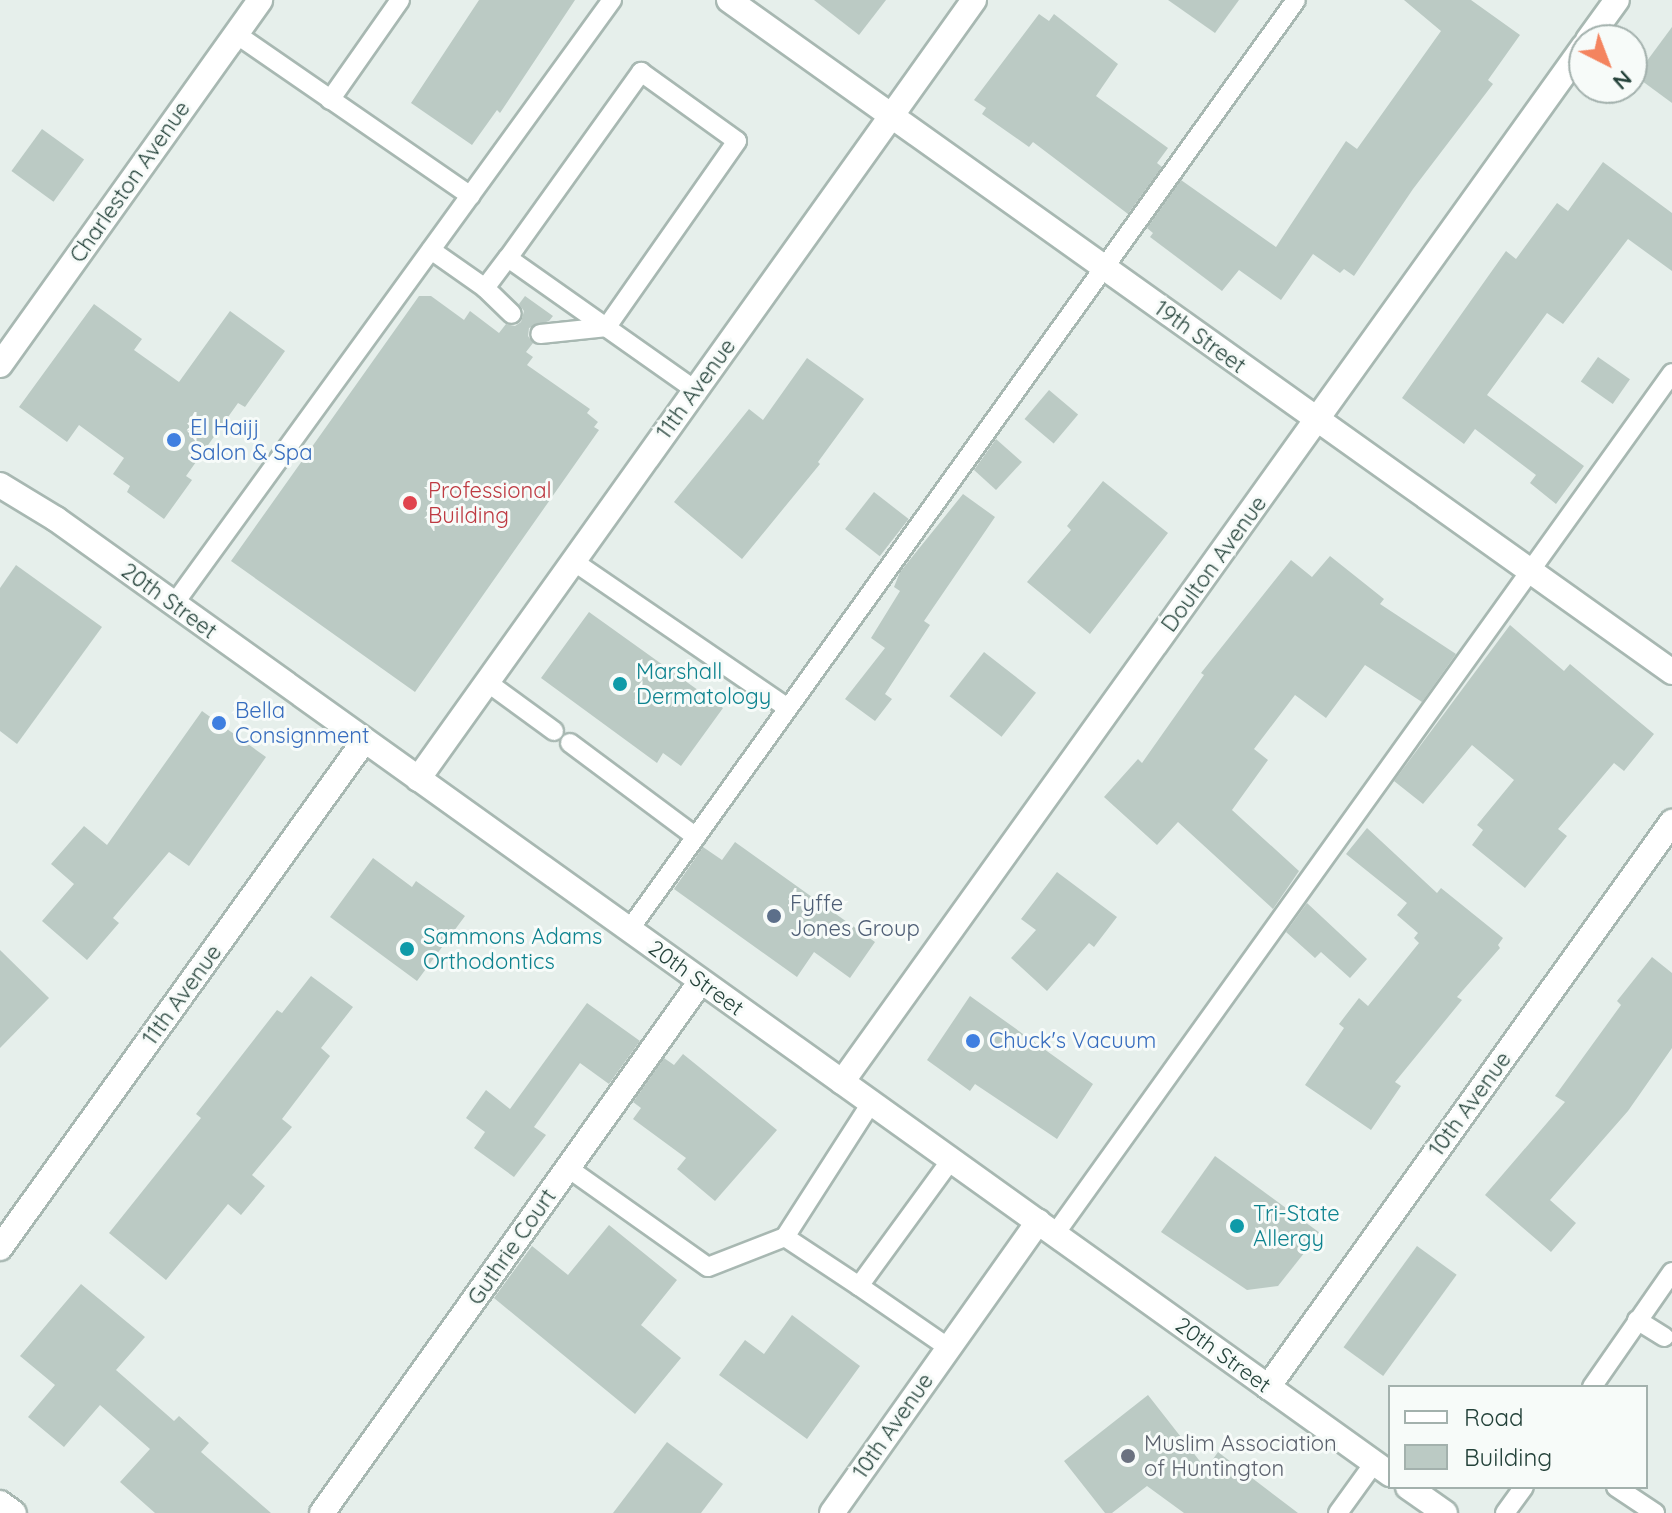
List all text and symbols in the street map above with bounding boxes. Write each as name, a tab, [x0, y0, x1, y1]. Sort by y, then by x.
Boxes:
north arrow	[1568, 24, 1648, 104]
text: N	[1607, 65, 1638, 96]
street label: Charleston Avenue	[64, 96, 196, 268]
street label: 19th Street	[1149, 295, 1251, 379]
street label: 11th Avenue	[651, 334, 741, 444]
place label: El Haijj Salon & Spa	[190, 414, 313, 466]
marker: El Haijj Salon & Spa	[165, 431, 183, 449]
place label: Professional Building	[428, 477, 552, 528]
street label: Doulton Avenue	[1156, 491, 1272, 637]
marker: Professional Building	[399, 492, 421, 514]
street label: 20th Street	[116, 558, 222, 644]
place label: Marshall Dermatology	[636, 658, 771, 710]
marker: Marshall Dermatology	[611, 675, 629, 693]
place label: Bella Consignment	[235, 697, 370, 748]
marker: Bella Consignment	[210, 714, 228, 732]
place label: Fyffe Jones Group	[790, 890, 920, 942]
marker: Fyffe Jones Group	[765, 907, 783, 925]
place label: Sammons Adams Orthodontics	[423, 923, 602, 974]
street label: 20th Street	[643, 935, 749, 1021]
street label: 11th Avenue	[137, 940, 227, 1050]
marker: Sammons Adams Orthodontics	[398, 940, 416, 958]
place label: Chuck's Vacuum	[989, 1028, 1156, 1054]
marker: Chuck's Vacuum	[964, 1032, 982, 1050]
street label: 10th Avenue	[1423, 1047, 1517, 1161]
street label: Guthrie Court	[462, 1184, 562, 1310]
place label: Tri-State Allergy	[1253, 1200, 1340, 1252]
marker: Tri-State Allergy	[1228, 1217, 1246, 1235]
street label: 20th Street	[1170, 1312, 1276, 1398]
street label: 10th Avenue	[847, 1368, 939, 1484]
legend	[1388, 1385, 1648, 1489]
text: Road	[1464, 1402, 1524, 1432]
place label: Muslim Association of Huntington	[1144, 1430, 1337, 1482]
text: Building	[1464, 1442, 1552, 1472]
marker: Muslim Association of Huntington	[1119, 1447, 1137, 1465]

